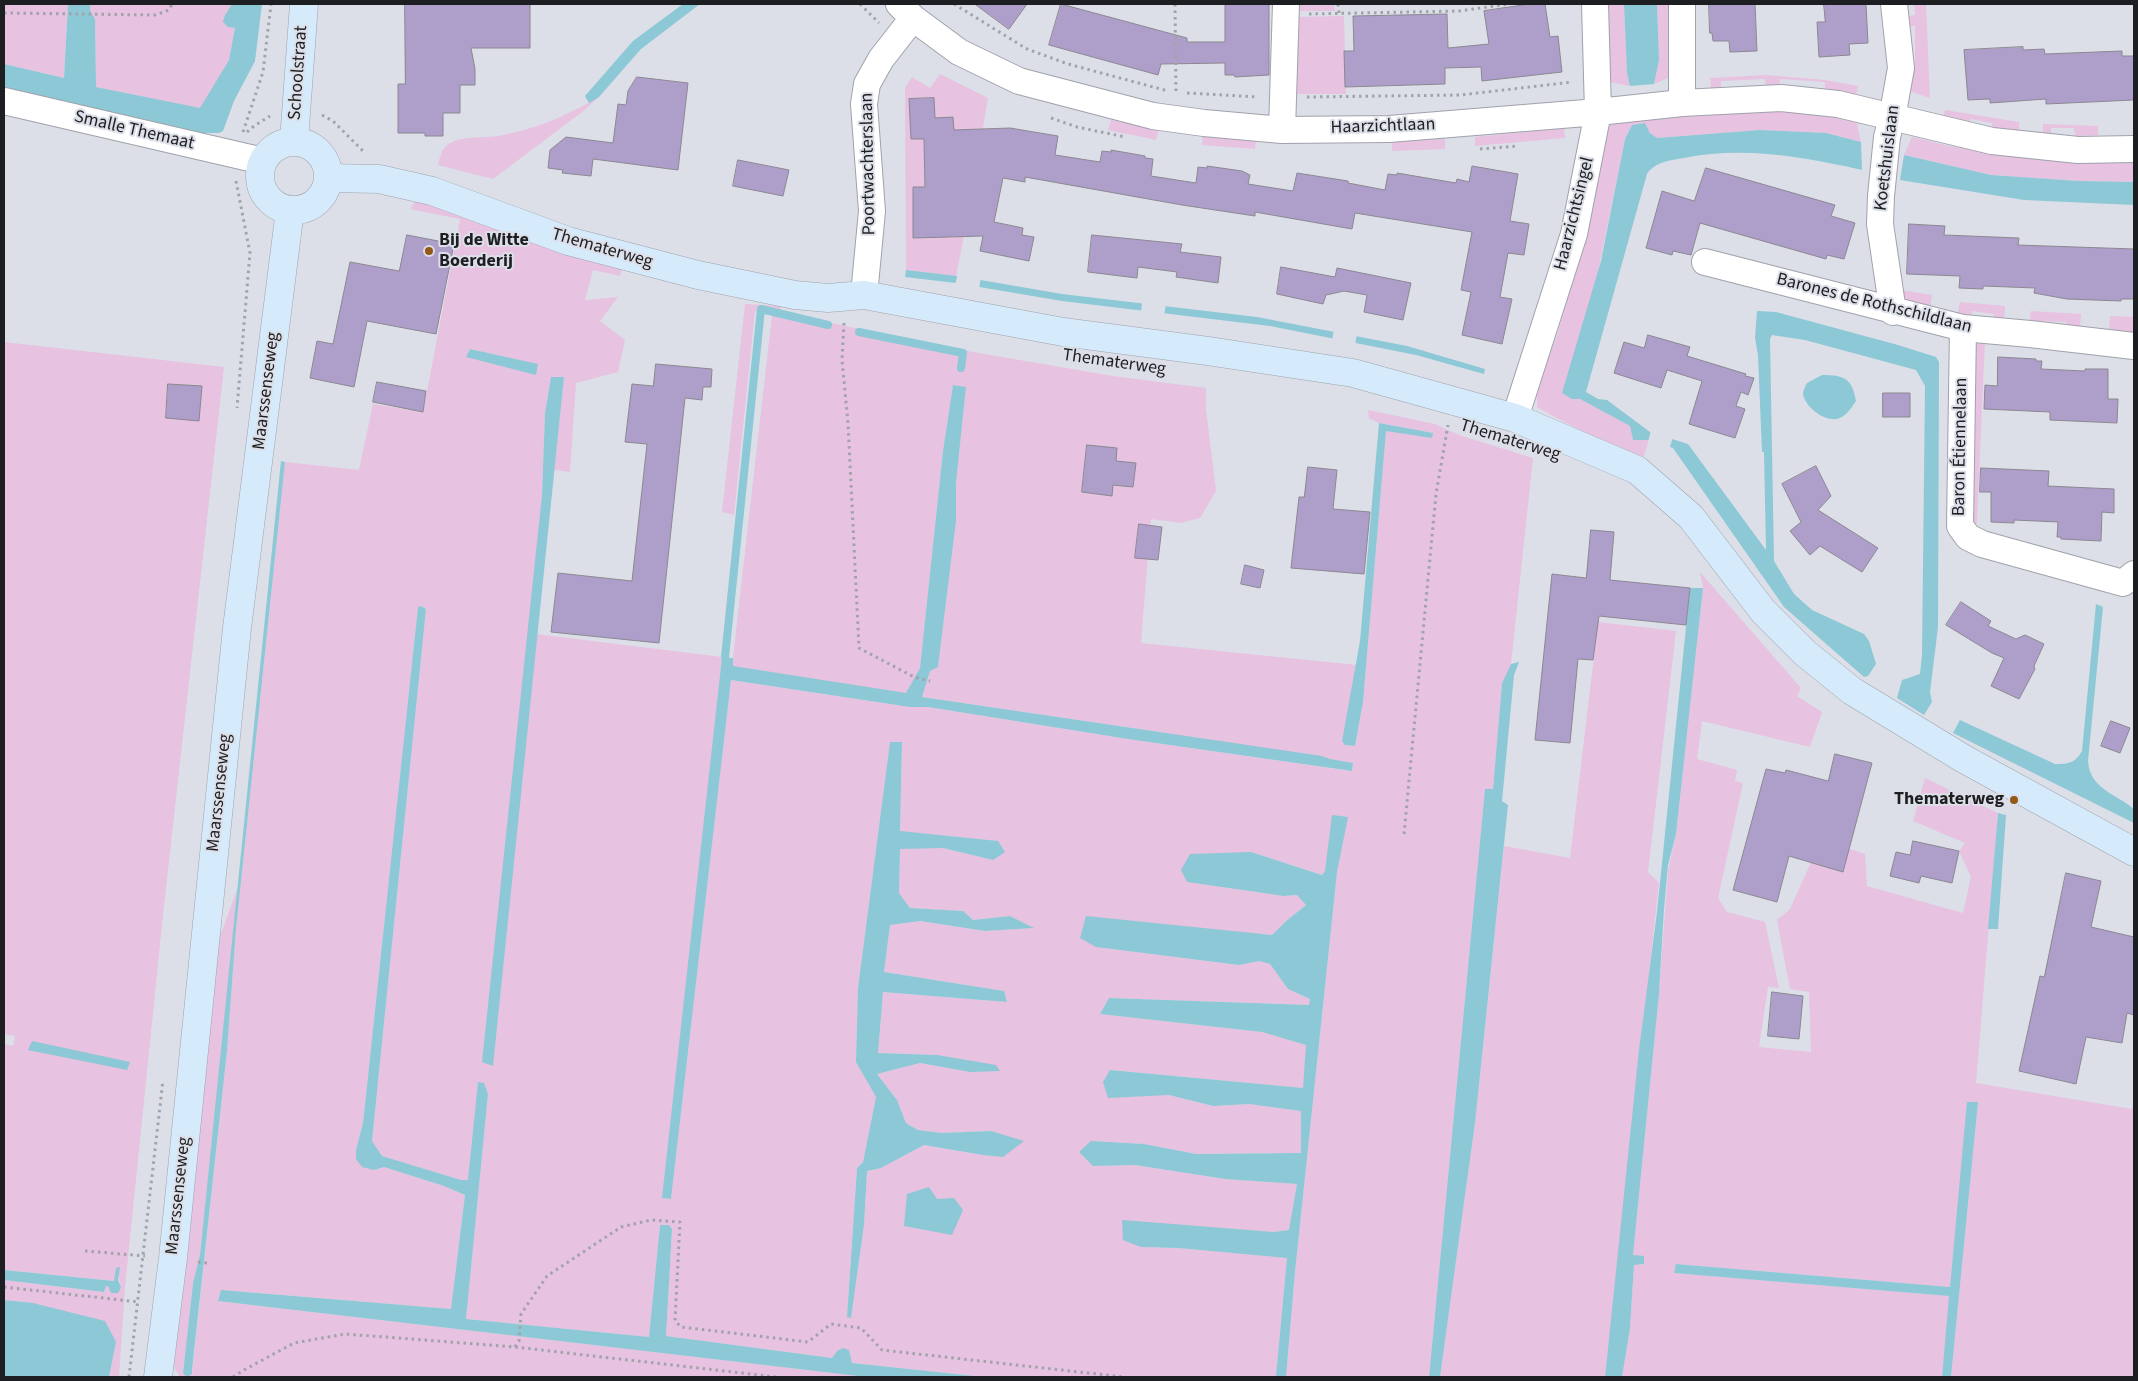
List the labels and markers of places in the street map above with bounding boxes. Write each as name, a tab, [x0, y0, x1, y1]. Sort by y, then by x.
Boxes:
place label: Bij de Witte Boerderij	[439, 230, 529, 272]
marker: Bij de Witte Boerderij	[423, 245, 435, 257]
place label: Thematerweg	[1894, 789, 2004, 811]
marker: Thematerweg	[2008, 794, 2020, 806]

